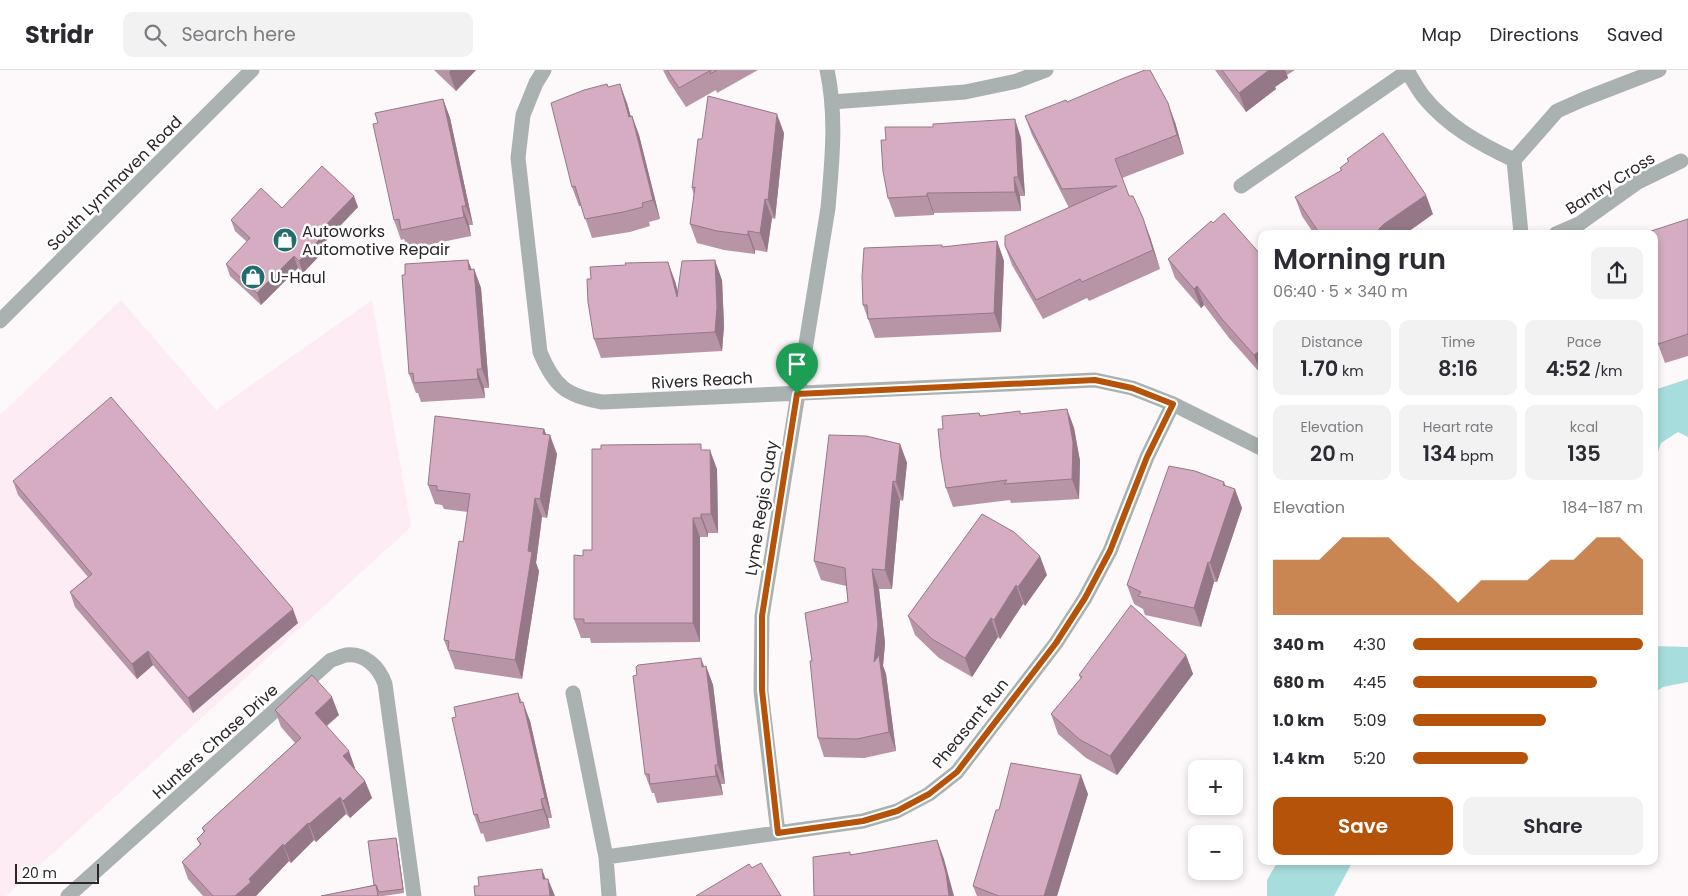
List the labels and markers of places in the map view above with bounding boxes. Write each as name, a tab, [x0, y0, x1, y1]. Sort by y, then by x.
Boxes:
place label: Autoworks Automotive Repair	[302, 220, 450, 261]
shop icon: Autoworks Automotive Repair	[272, 227, 298, 253]
shop icon: U-Haul	[240, 264, 266, 290]
place label: U-Haul	[270, 266, 326, 289]
pin	[776, 343, 818, 394]

